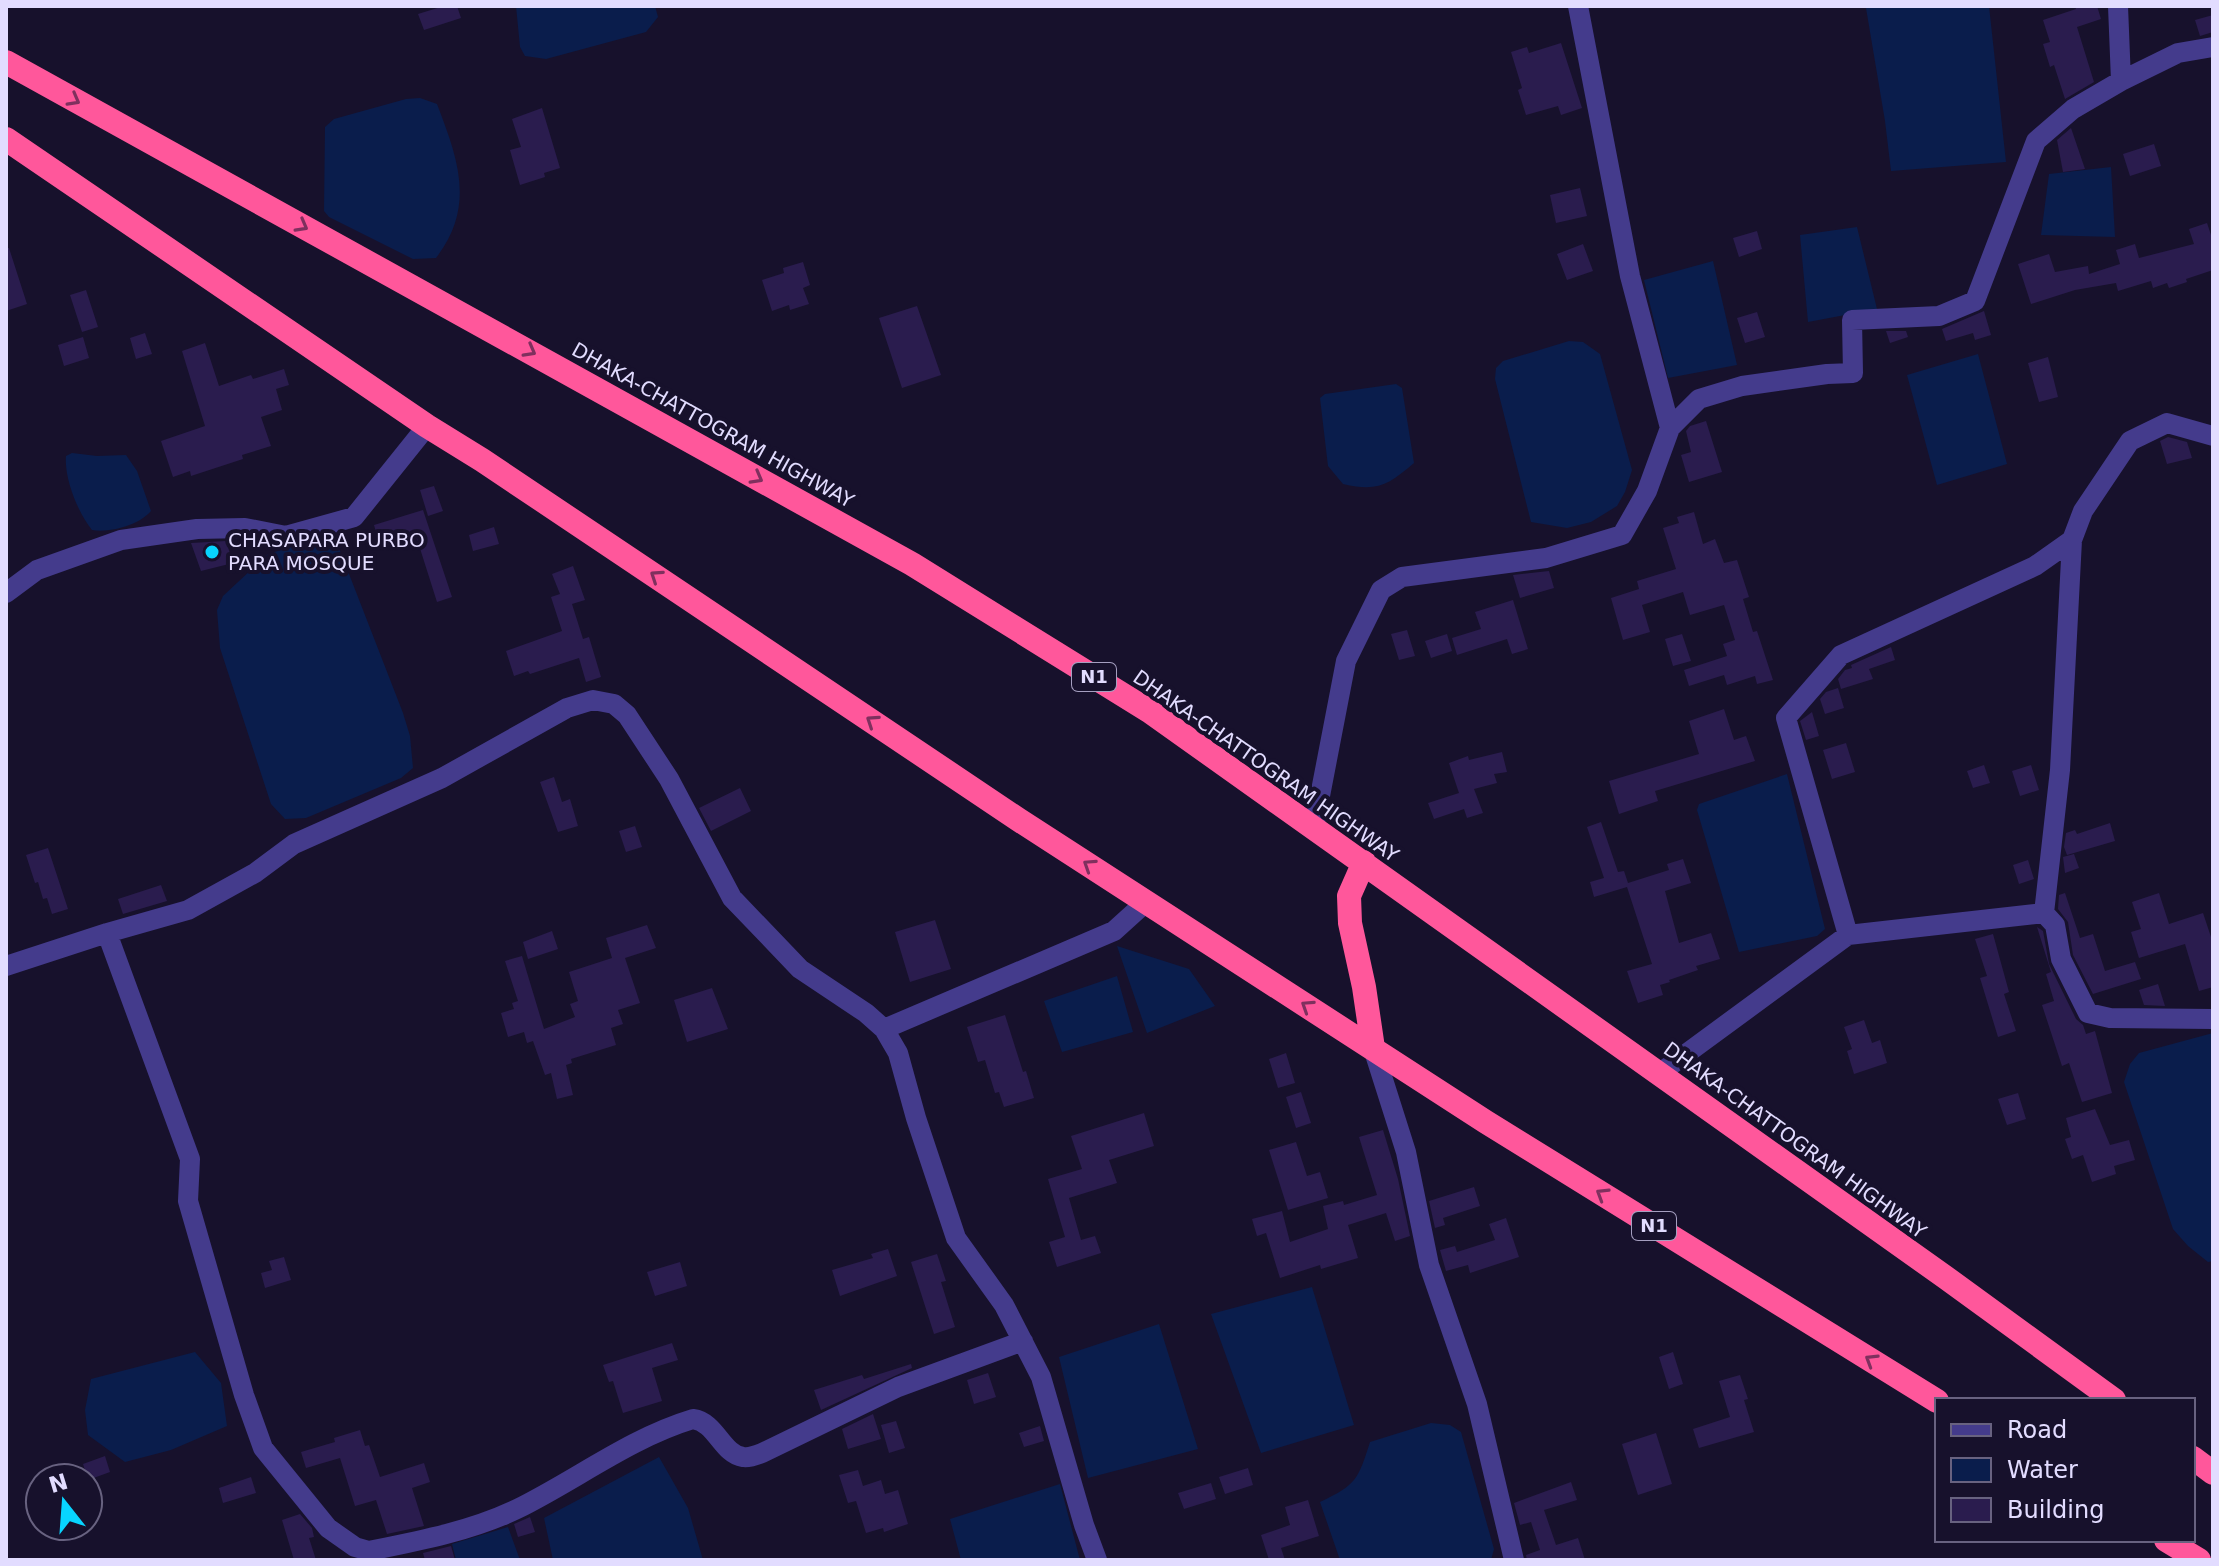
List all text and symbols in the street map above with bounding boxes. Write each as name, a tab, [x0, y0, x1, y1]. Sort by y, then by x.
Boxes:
one-way arrow	[65, 90, 80, 106]
one-way arrow	[294, 216, 308, 231]
street label: DHAKA-CHATTOGRAM HIGHWAY	[568, 337, 859, 513]
one-way arrow	[521, 341, 536, 357]
one-way arrow	[748, 468, 762, 484]
place label: CHASAPARA PURBO PARA MOSQUE	[228, 528, 425, 575]
marker: CHASAPARA PURBO PARA MOSQUE	[203, 543, 221, 561]
one-way arrow	[651, 571, 665, 586]
road number: N1	[1072, 663, 1116, 691]
street label: DHAKA-CHATTOGRAM HIGHWAY	[1129, 665, 1404, 868]
one-way arrow	[867, 716, 881, 731]
one-way arrow	[1083, 859, 1098, 874]
one-way arrow	[1302, 1001, 1316, 1016]
street label: DHAKA-CHATTOGRAM HIGHWAY	[1659, 1037, 1932, 1244]
one-way arrow	[1596, 1188, 1611, 1203]
road number: N1	[1632, 1212, 1676, 1240]
one-way arrow	[1865, 1354, 1880, 1369]
legend	[1935, 1398, 2195, 1542]
text: Road	[2007, 1416, 2067, 1444]
text: Water	[2007, 1456, 2078, 1484]
north arrow	[24, 1462, 104, 1542]
text: N	[46, 1469, 71, 1498]
text: Building	[2007, 1496, 2104, 1524]

